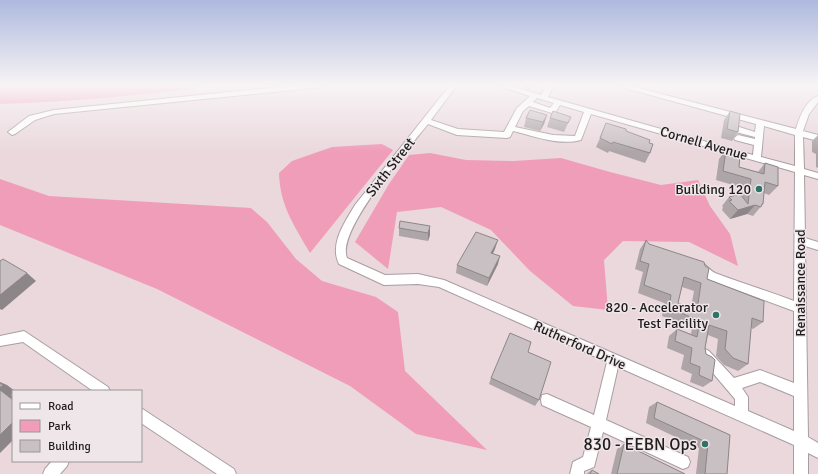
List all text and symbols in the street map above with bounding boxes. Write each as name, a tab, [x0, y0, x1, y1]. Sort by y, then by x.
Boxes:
street label: Cornell Avenue	[658, 123, 750, 164]
street label: Sixth Street	[362, 134, 419, 200]
place label: Building 120	[675, 181, 751, 198]
marker: Building 120	[754, 184, 764, 194]
street label: Renaissance Road	[792, 229, 809, 337]
place label: 820 - Accelerator Test Facility	[606, 299, 709, 332]
marker: 820 - Accelerator Test Facility	[711, 310, 721, 320]
street label: Rutherford Drive	[531, 317, 629, 373]
legend	[12, 390, 142, 462]
text: Road	[48, 399, 74, 414]
text: Park	[48, 419, 71, 434]
place label: 830 - EEBN Ops	[584, 434, 697, 455]
text: Building	[48, 439, 91, 454]
marker: 830 - EEBN Ops	[700, 439, 710, 449]

